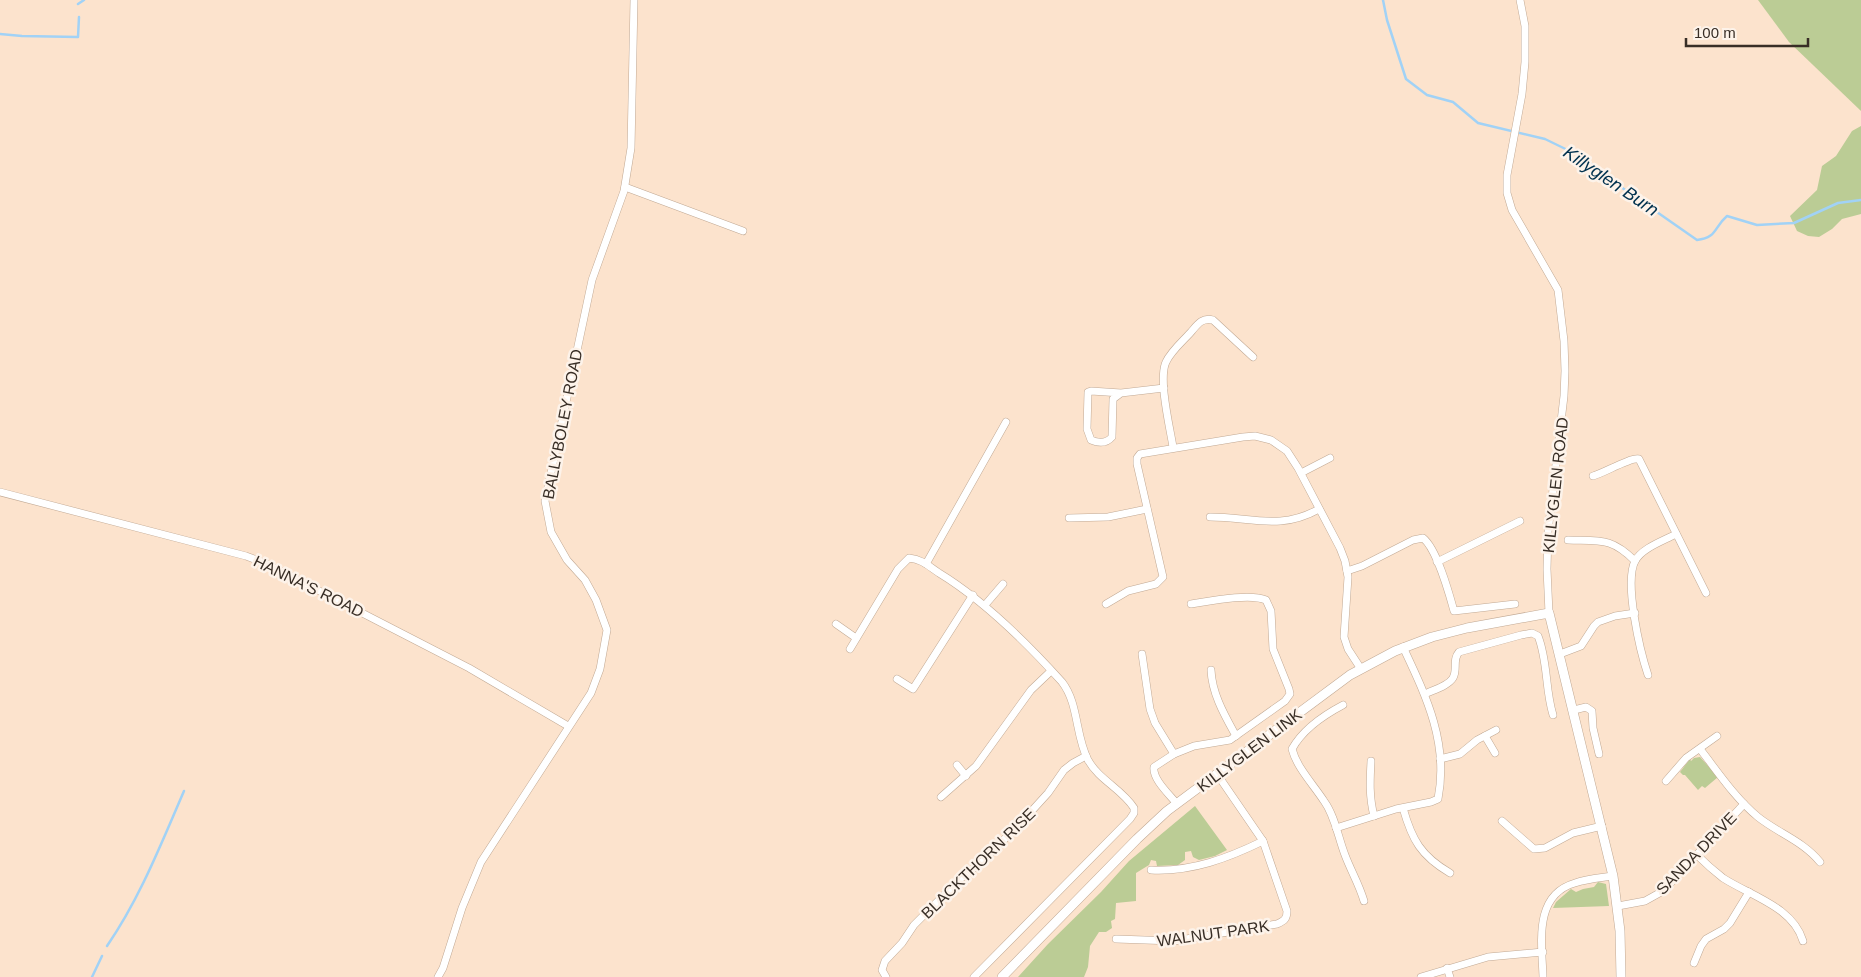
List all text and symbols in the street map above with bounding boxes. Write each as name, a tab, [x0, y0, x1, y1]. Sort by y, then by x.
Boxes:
scale bar	[1686, 15, 1808, 47]
text: 100 m	[1694, 24, 1736, 41]
water label: Killyglen Burn	[1560, 142, 1662, 220]
street label: BALLYBOLEY ROAD	[540, 348, 585, 501]
street label: KILLYGLEN ROAD	[1540, 416, 1571, 554]
street label: HANNA'S ROAD	[251, 552, 367, 620]
street label: KILLYGLEN LINK	[1194, 706, 1305, 795]
street label: BLACKTHORN RISE	[918, 805, 1039, 922]
street label: SANDA DRIVE	[1653, 809, 1740, 898]
street label: WALNUT PARK	[1156, 917, 1271, 950]

